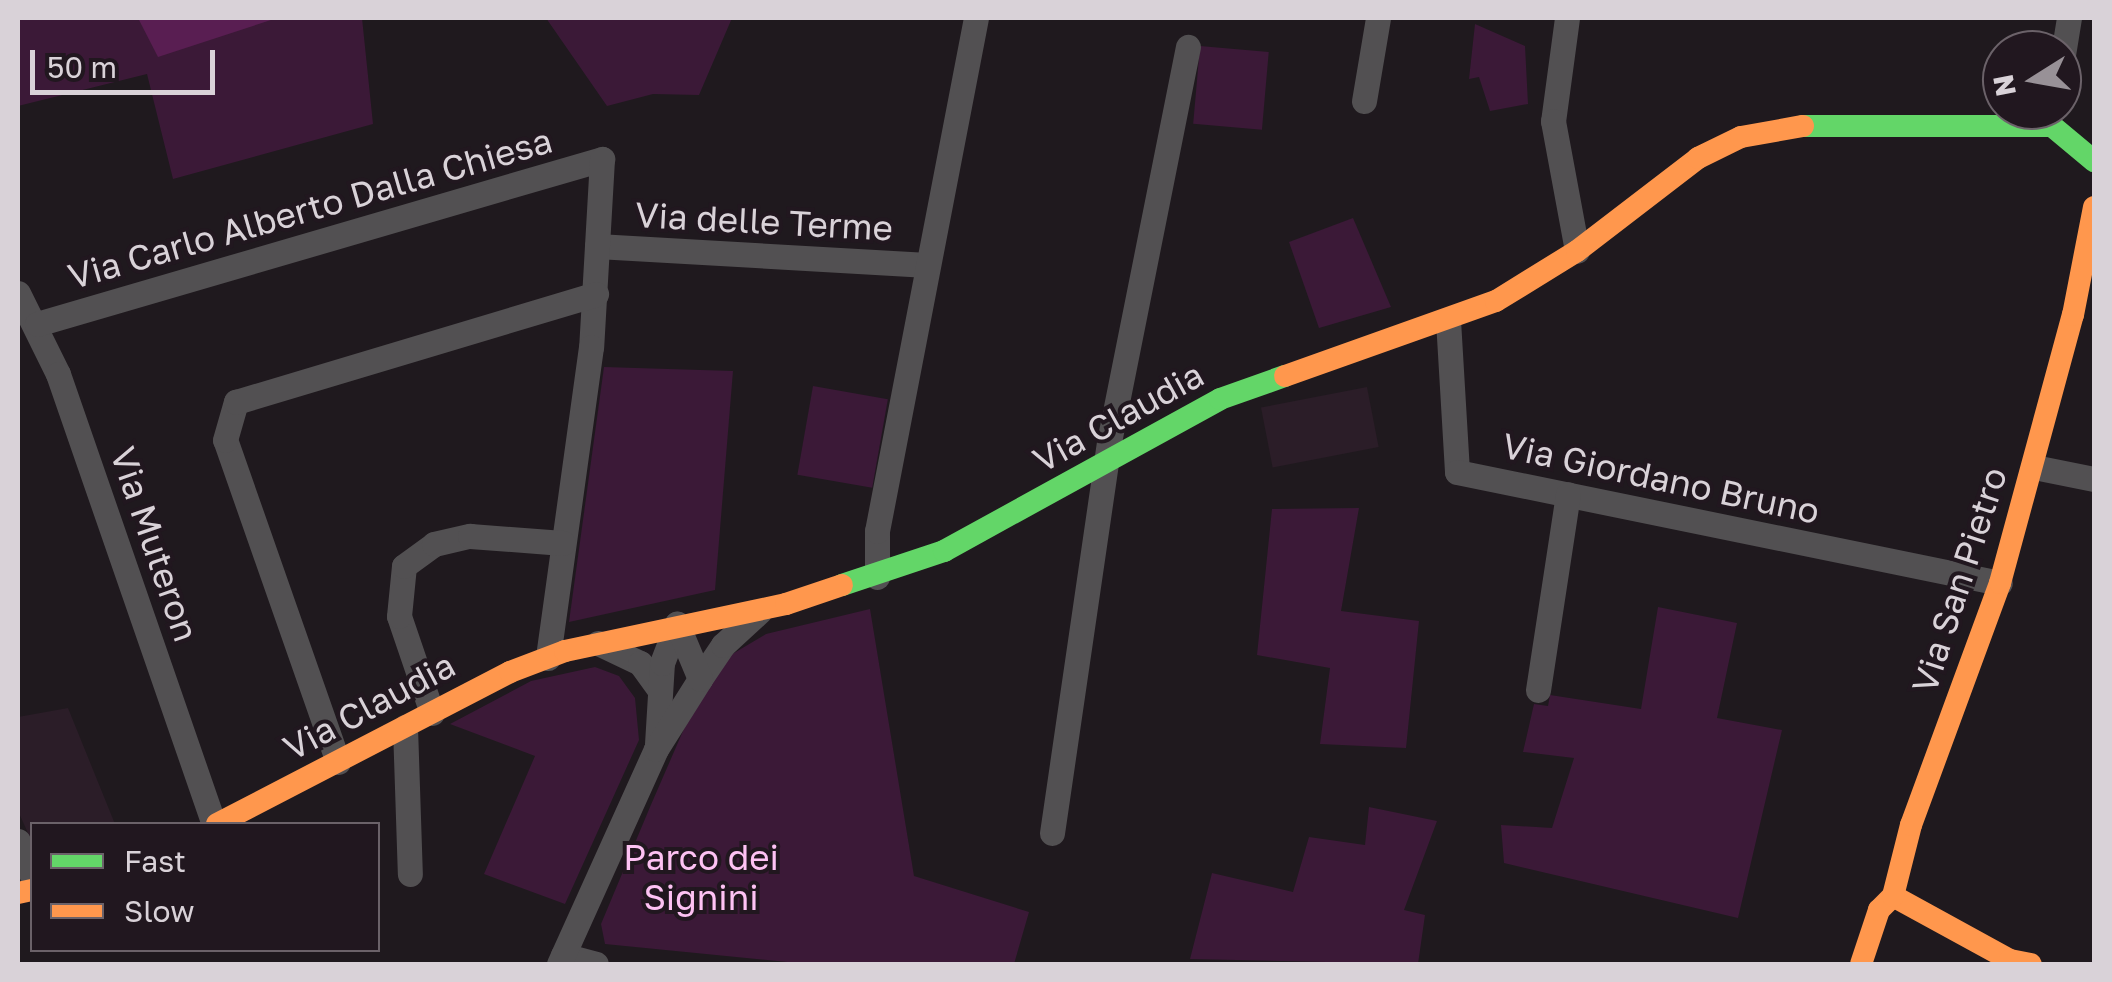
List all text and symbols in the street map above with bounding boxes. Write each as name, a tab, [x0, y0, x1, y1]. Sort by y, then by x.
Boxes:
scale bar	[35, 30, 220, 92]
north arrow	[1982, 30, 2082, 130]
text: 50 m	[47, 49, 117, 85]
text: N	[1986, 72, 2022, 99]
street label: Via Carlo Alberto Dalla Chiesa	[63, 119, 557, 297]
street label: Via delle Terme	[634, 193, 894, 249]
street label: Via Claudia	[1026, 353, 1210, 481]
street label: Via Giordano Bruno	[1499, 424, 1823, 532]
street label: Via Muteron	[102, 441, 208, 647]
street label: Via San Pietro	[1903, 462, 2015, 698]
street label: Via Claudia	[276, 643, 462, 769]
legend	[30, 822, 380, 952]
park label: Parco dei Signini	[623, 836, 779, 918]
text: Fast	[124, 843, 186, 879]
text: Slow	[124, 893, 195, 929]

